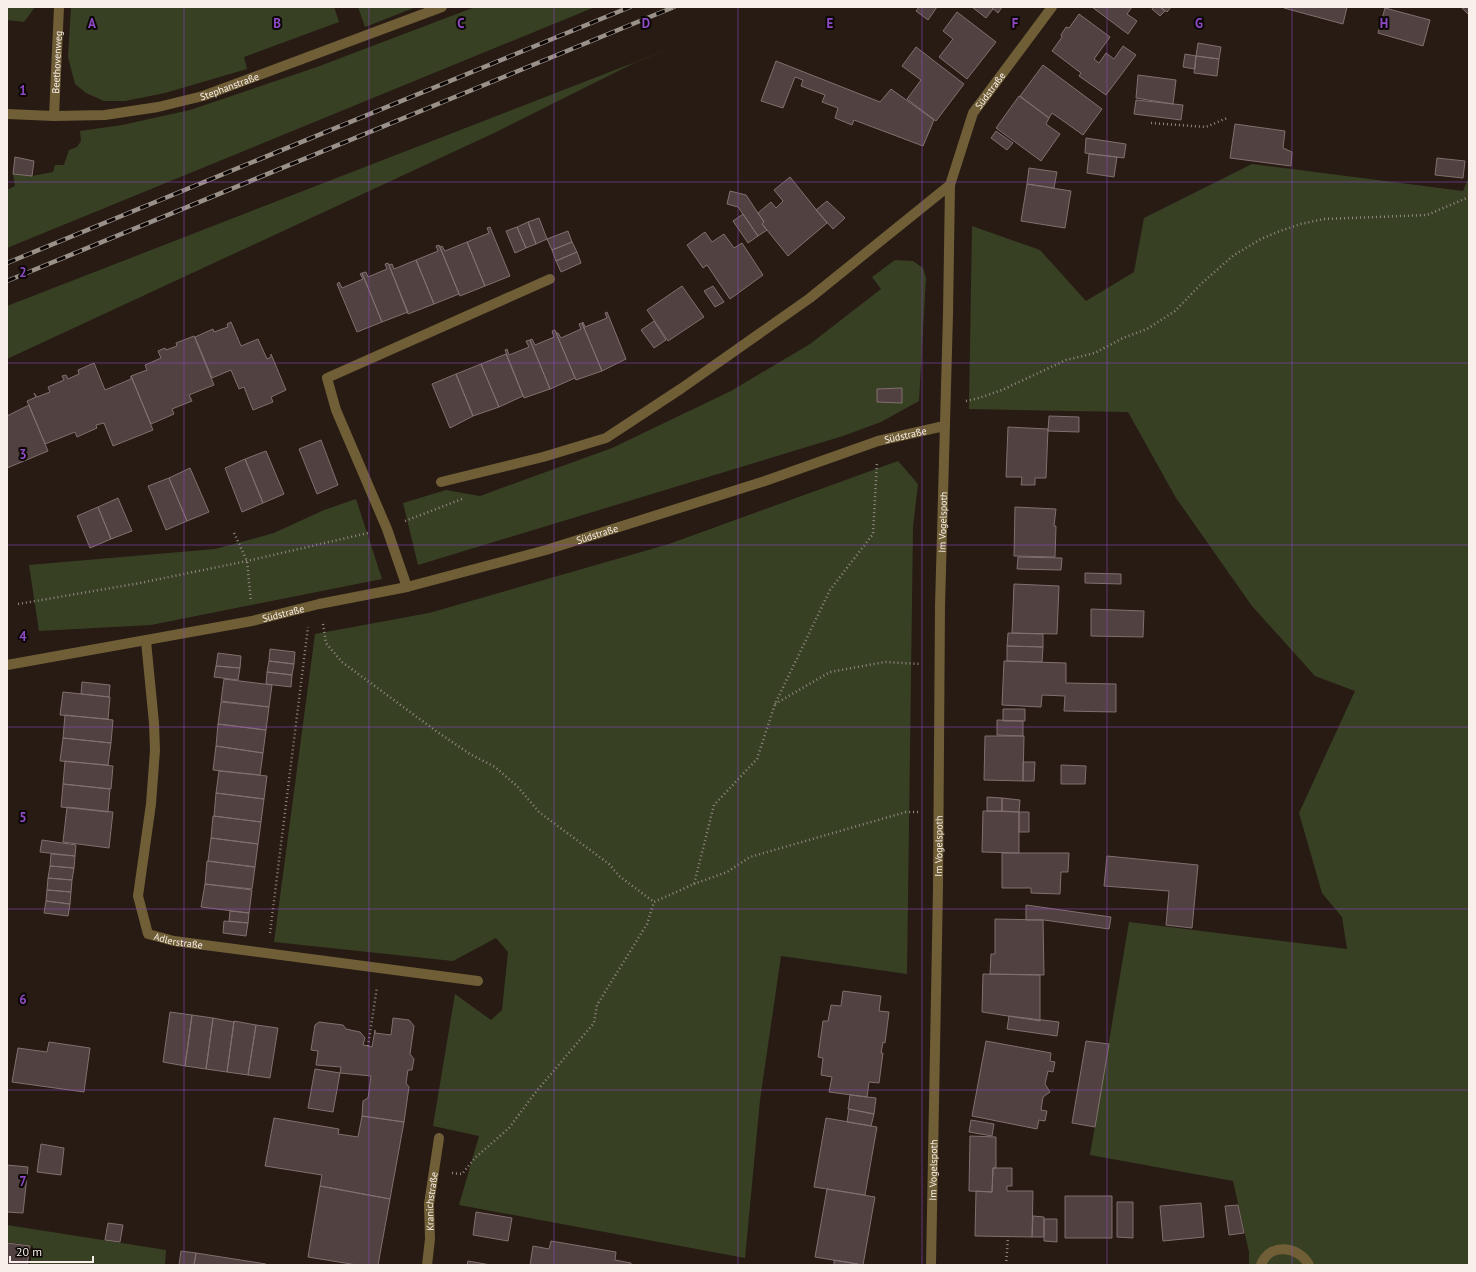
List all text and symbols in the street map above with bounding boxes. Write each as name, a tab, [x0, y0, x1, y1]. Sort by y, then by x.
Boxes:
text: A	[88, 15, 96, 32]
text: B	[273, 15, 281, 32]
text: C	[457, 15, 465, 32]
text: D	[642, 15, 650, 32]
text: E	[827, 15, 834, 32]
text: F	[1012, 15, 1019, 32]
text: G	[1195, 15, 1203, 32]
text: H	[1380, 15, 1388, 32]
street label: Beethovenweg	[49, 30, 65, 94]
street label: Stephanstraße	[199, 70, 261, 104]
street label: Südstraße	[972, 70, 1008, 112]
text: 1	[19, 82, 27, 99]
text: 2	[19, 264, 27, 281]
street label: Südstraße	[883, 424, 928, 446]
text: 3	[19, 446, 27, 463]
street label: Im Vogelspoth	[935, 491, 950, 553]
street label: Südstraße	[575, 522, 620, 547]
street label: Südstraße	[261, 602, 306, 625]
text: 4	[19, 628, 27, 645]
text: 5	[19, 809, 27, 826]
street label: Im Vogelspoth	[932, 815, 946, 877]
street label: Adlerstraße	[152, 930, 204, 952]
text: 6	[19, 991, 27, 1008]
street label: Im Vogelspoth	[926, 1139, 940, 1201]
street label: Kranichstraße	[423, 1171, 441, 1231]
text: 7	[19, 1173, 27, 1190]
scale bar	[10, 1238, 93, 1264]
text: 20 m	[16, 1244, 42, 1259]

